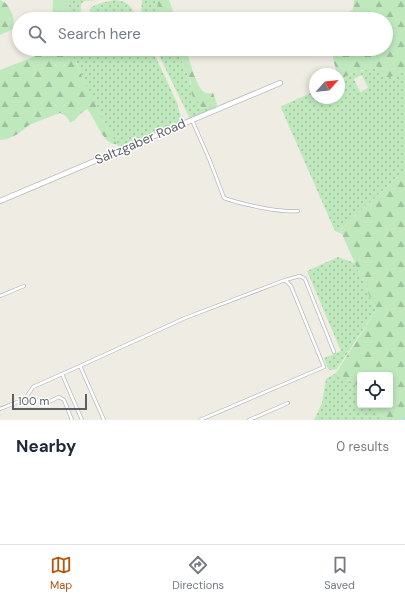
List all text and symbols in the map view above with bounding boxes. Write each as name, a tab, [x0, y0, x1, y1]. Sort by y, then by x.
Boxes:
search box	[12, 12, 393, 56]
icon: search	[26, 23, 48, 45]
text: Search here	[58, 24, 141, 44]
north arrow	[309, 68, 345, 104]
street label: Saltzgaber Road	[92, 115, 188, 168]
map controls	[357, 372, 393, 408]
button: locate	[357, 372, 393, 408]
scale bar	[12, 392, 87, 411]
text: 100 m	[18, 394, 49, 408]
text: Nearby	[16, 435, 76, 457]
text: 0 results	[336, 438, 389, 455]
tab: Map	[50, 554, 72, 592]
tab: Directions	[172, 554, 224, 592]
tab: Saved	[324, 554, 355, 592]

